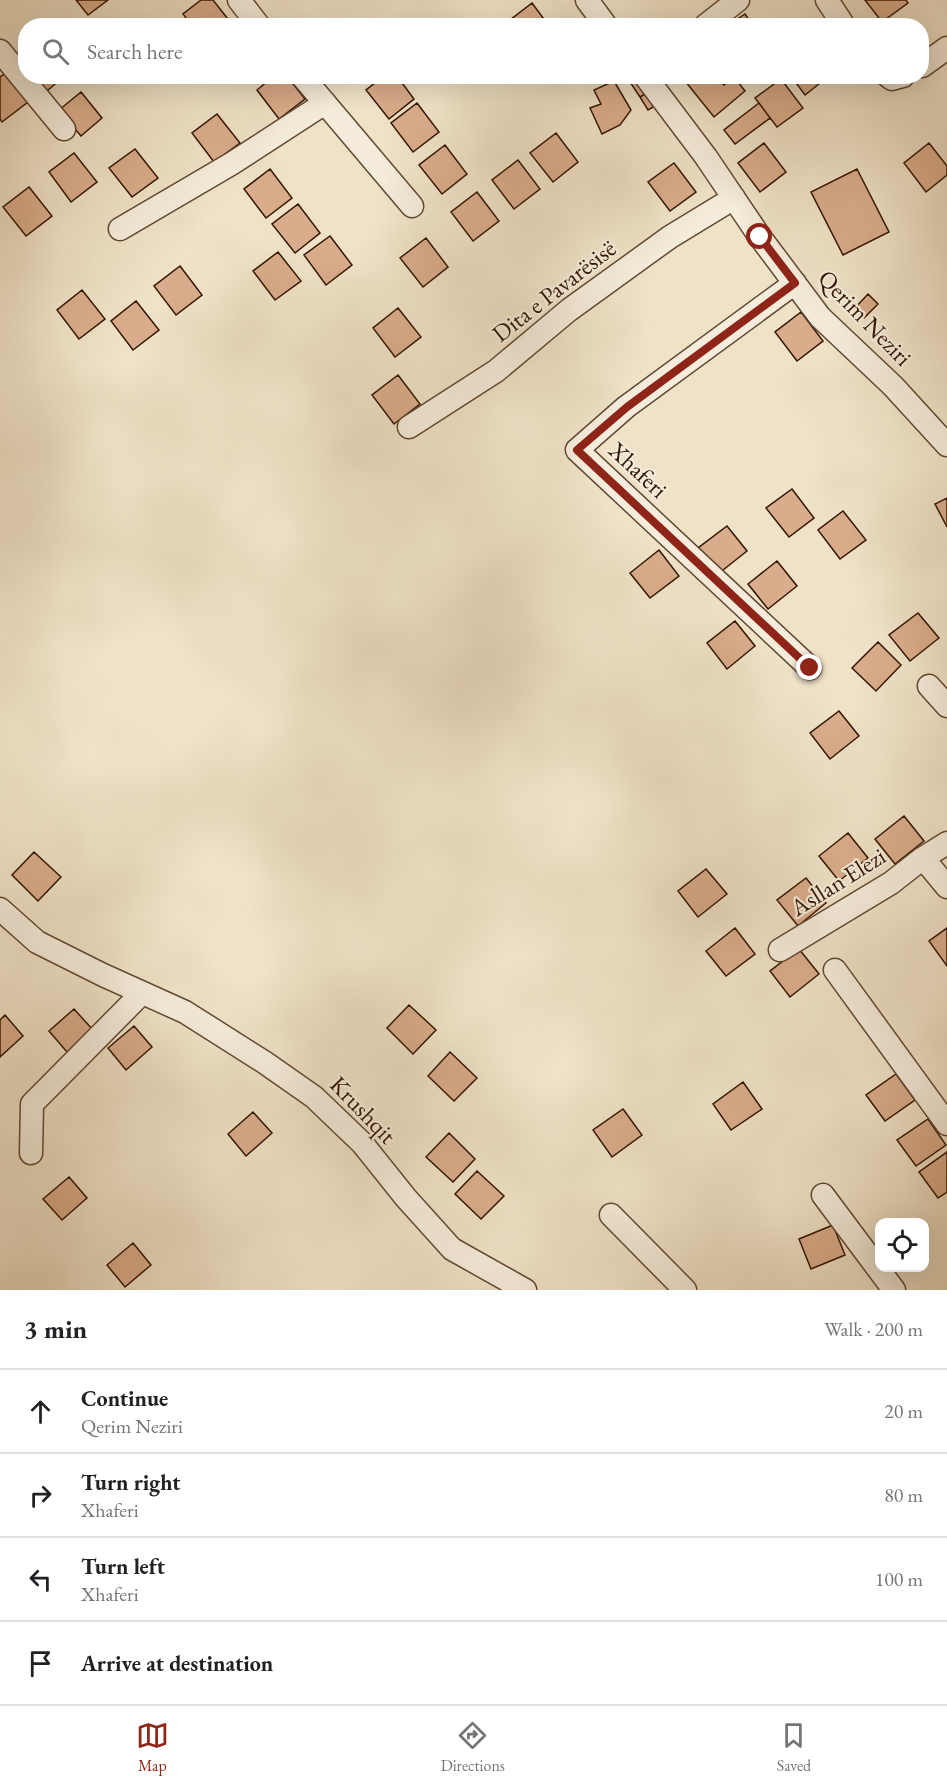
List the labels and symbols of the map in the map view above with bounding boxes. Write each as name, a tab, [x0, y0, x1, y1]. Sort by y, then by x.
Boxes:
route start	[746, 223, 772, 249]
street label: Dita e Pavarësisë	[485, 233, 622, 349]
street label: Qerim Neziri	[812, 263, 919, 372]
street label: Xhaferi	[602, 434, 674, 505]
route end	[796, 654, 822, 680]
street label: Asllan Elezi	[784, 840, 891, 923]
street label: Krushqit	[323, 1069, 404, 1151]

